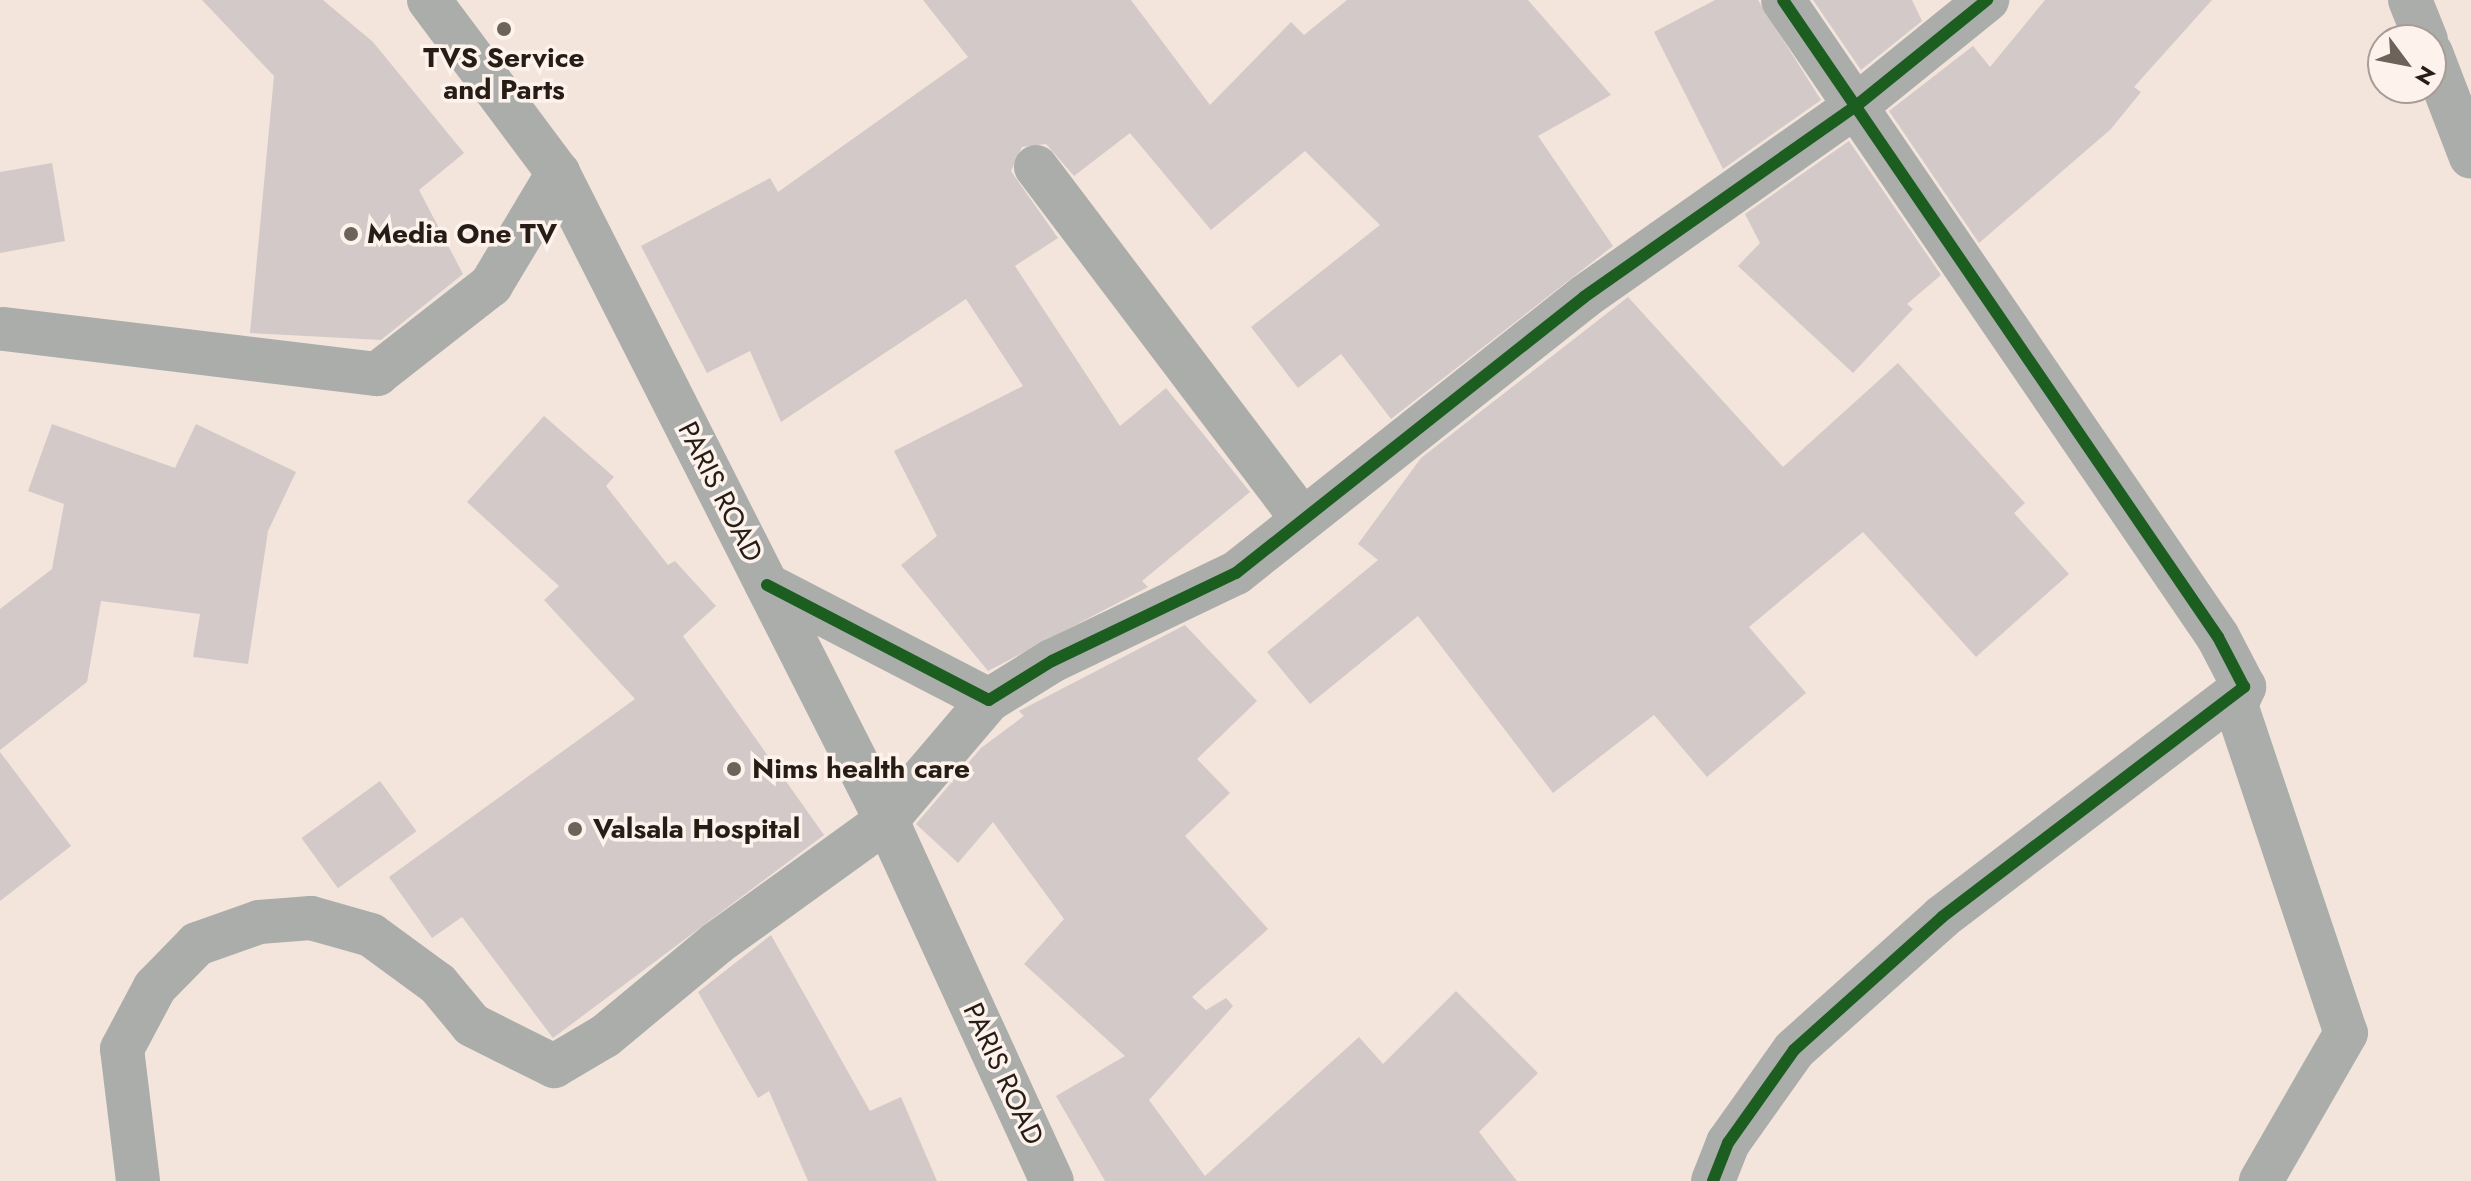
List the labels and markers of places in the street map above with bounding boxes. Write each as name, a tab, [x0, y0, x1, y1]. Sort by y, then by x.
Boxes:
marker: TVS Service and Parts	[495, 20, 513, 38]
place label: TVS Service and Parts	[423, 41, 585, 107]
place label: Media One TV	[367, 217, 557, 251]
marker: Media One TV	[342, 225, 360, 243]
place label: Nims health care	[752, 752, 970, 786]
marker: Nims health care	[723, 758, 745, 780]
place label: Valsala Hospital	[593, 812, 800, 846]
marker: Valsala Hospital	[564, 818, 586, 840]

